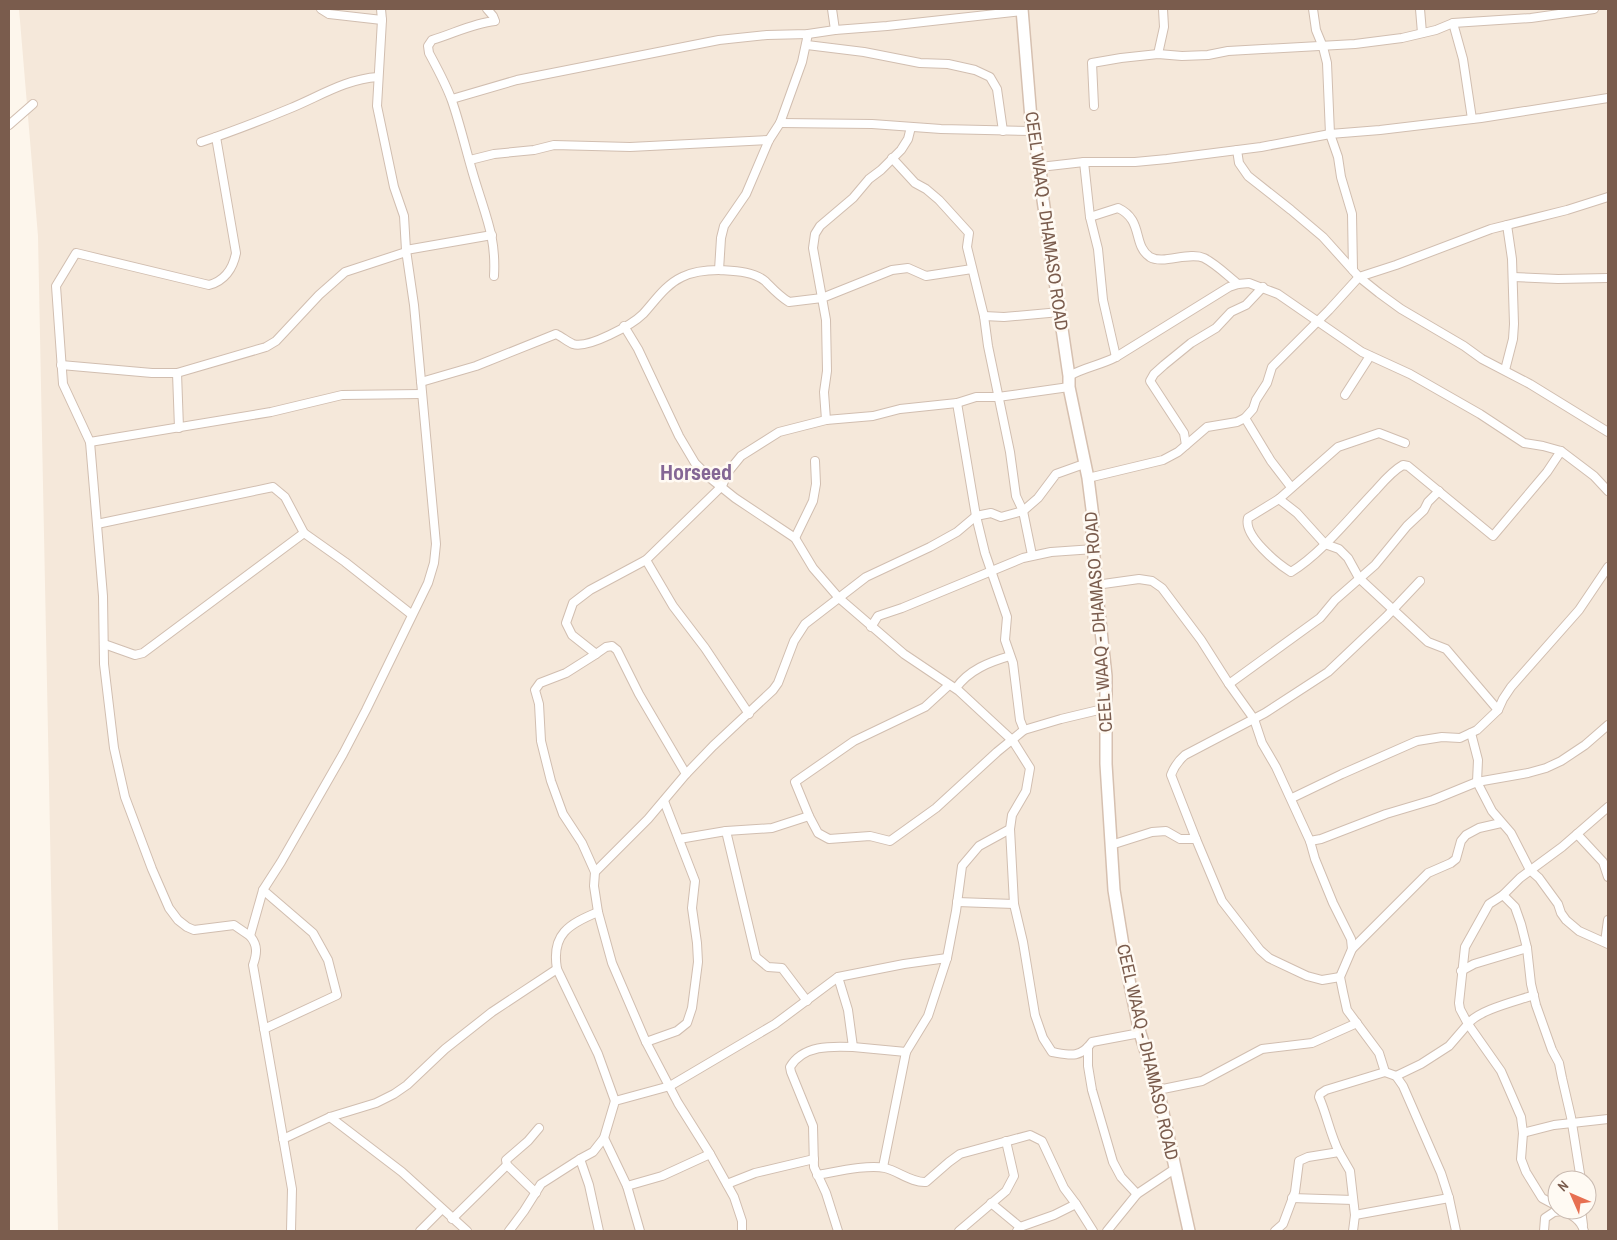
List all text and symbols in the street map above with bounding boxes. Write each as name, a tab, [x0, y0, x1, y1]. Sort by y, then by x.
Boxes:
street label: CEEL WAAQ - DHAMASO ROAD	[1019, 110, 1075, 332]
district label: Horseed	[660, 457, 732, 487]
street label: CEEL WAAQ - DHAMASO ROAD	[1078, 511, 1118, 733]
street label: CEEL WAAQ - DHAMASO ROAD	[1111, 941, 1185, 1163]
north arrow	[1547, 1170, 1597, 1220]
text: N	[1554, 1177, 1572, 1195]

